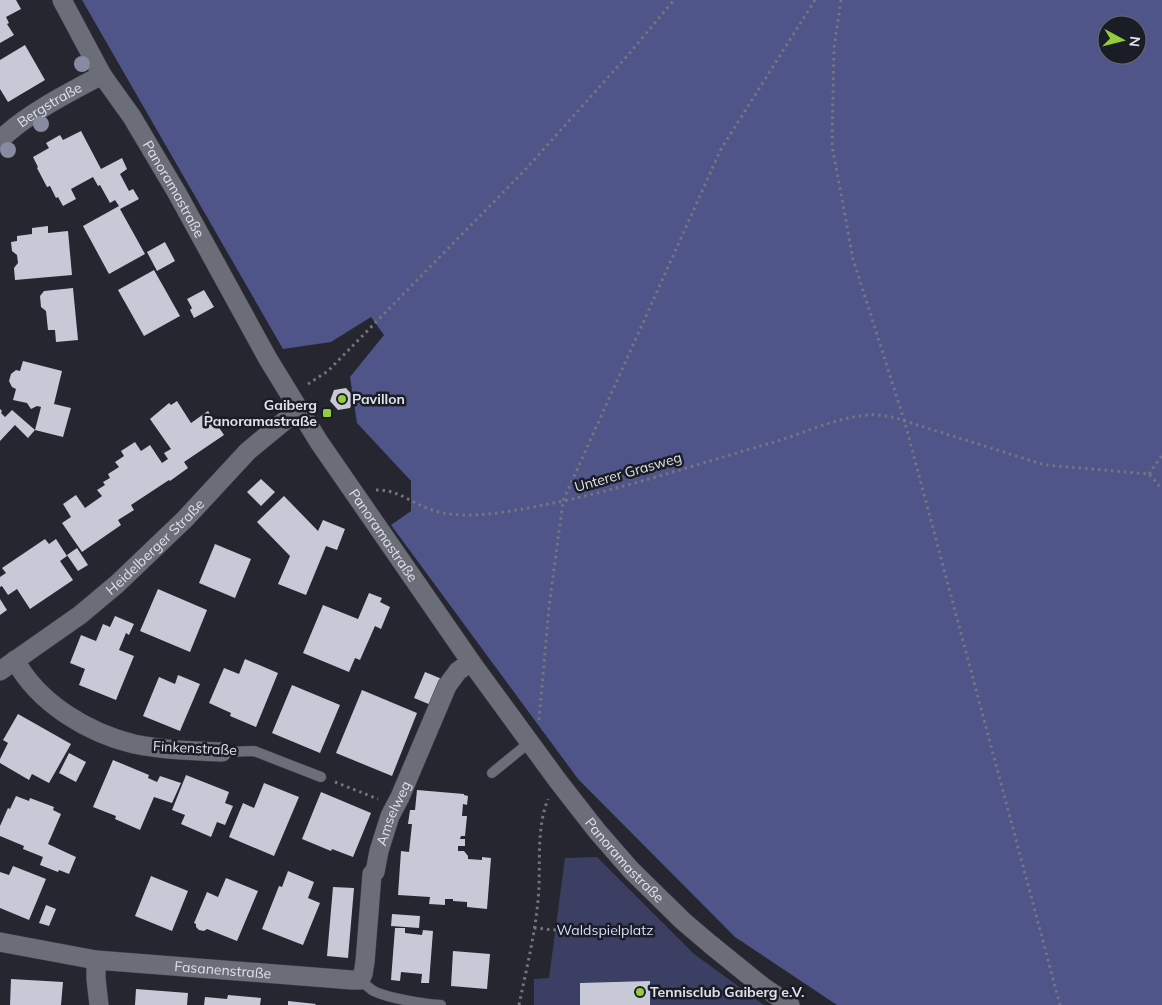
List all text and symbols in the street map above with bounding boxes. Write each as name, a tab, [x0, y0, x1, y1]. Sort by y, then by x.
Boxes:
north arrow	[1097, 15, 1147, 65]
text: N	[1125, 35, 1144, 48]
street label: Bergstraße	[14, 78, 85, 131]
street label: Panoramastraße	[139, 137, 209, 241]
place label: Pavillon	[352, 390, 405, 408]
marker: Pavillon	[336, 393, 348, 405]
place label: Gaiberg Panoramastraße	[204, 396, 317, 430]
marker: Gaiberg Panoramastraße	[321, 407, 333, 419]
street label: Unterer Grasweg	[572, 448, 684, 496]
street label: Panoramastraße	[345, 485, 422, 585]
street label: Heidelberger Straße	[102, 495, 208, 599]
street label: Finkenstraße	[153, 737, 237, 759]
street label: Amselweg	[372, 778, 415, 848]
street label: Panoramastraße	[581, 814, 668, 907]
park label: Waldspielplatz	[557, 921, 653, 939]
street label: Fasanenstraße	[174, 957, 272, 983]
place label: Tennisclub Gaiberg e.V.	[650, 983, 805, 1001]
marker: Tennisclub Gaiberg e.V.	[634, 986, 646, 998]

